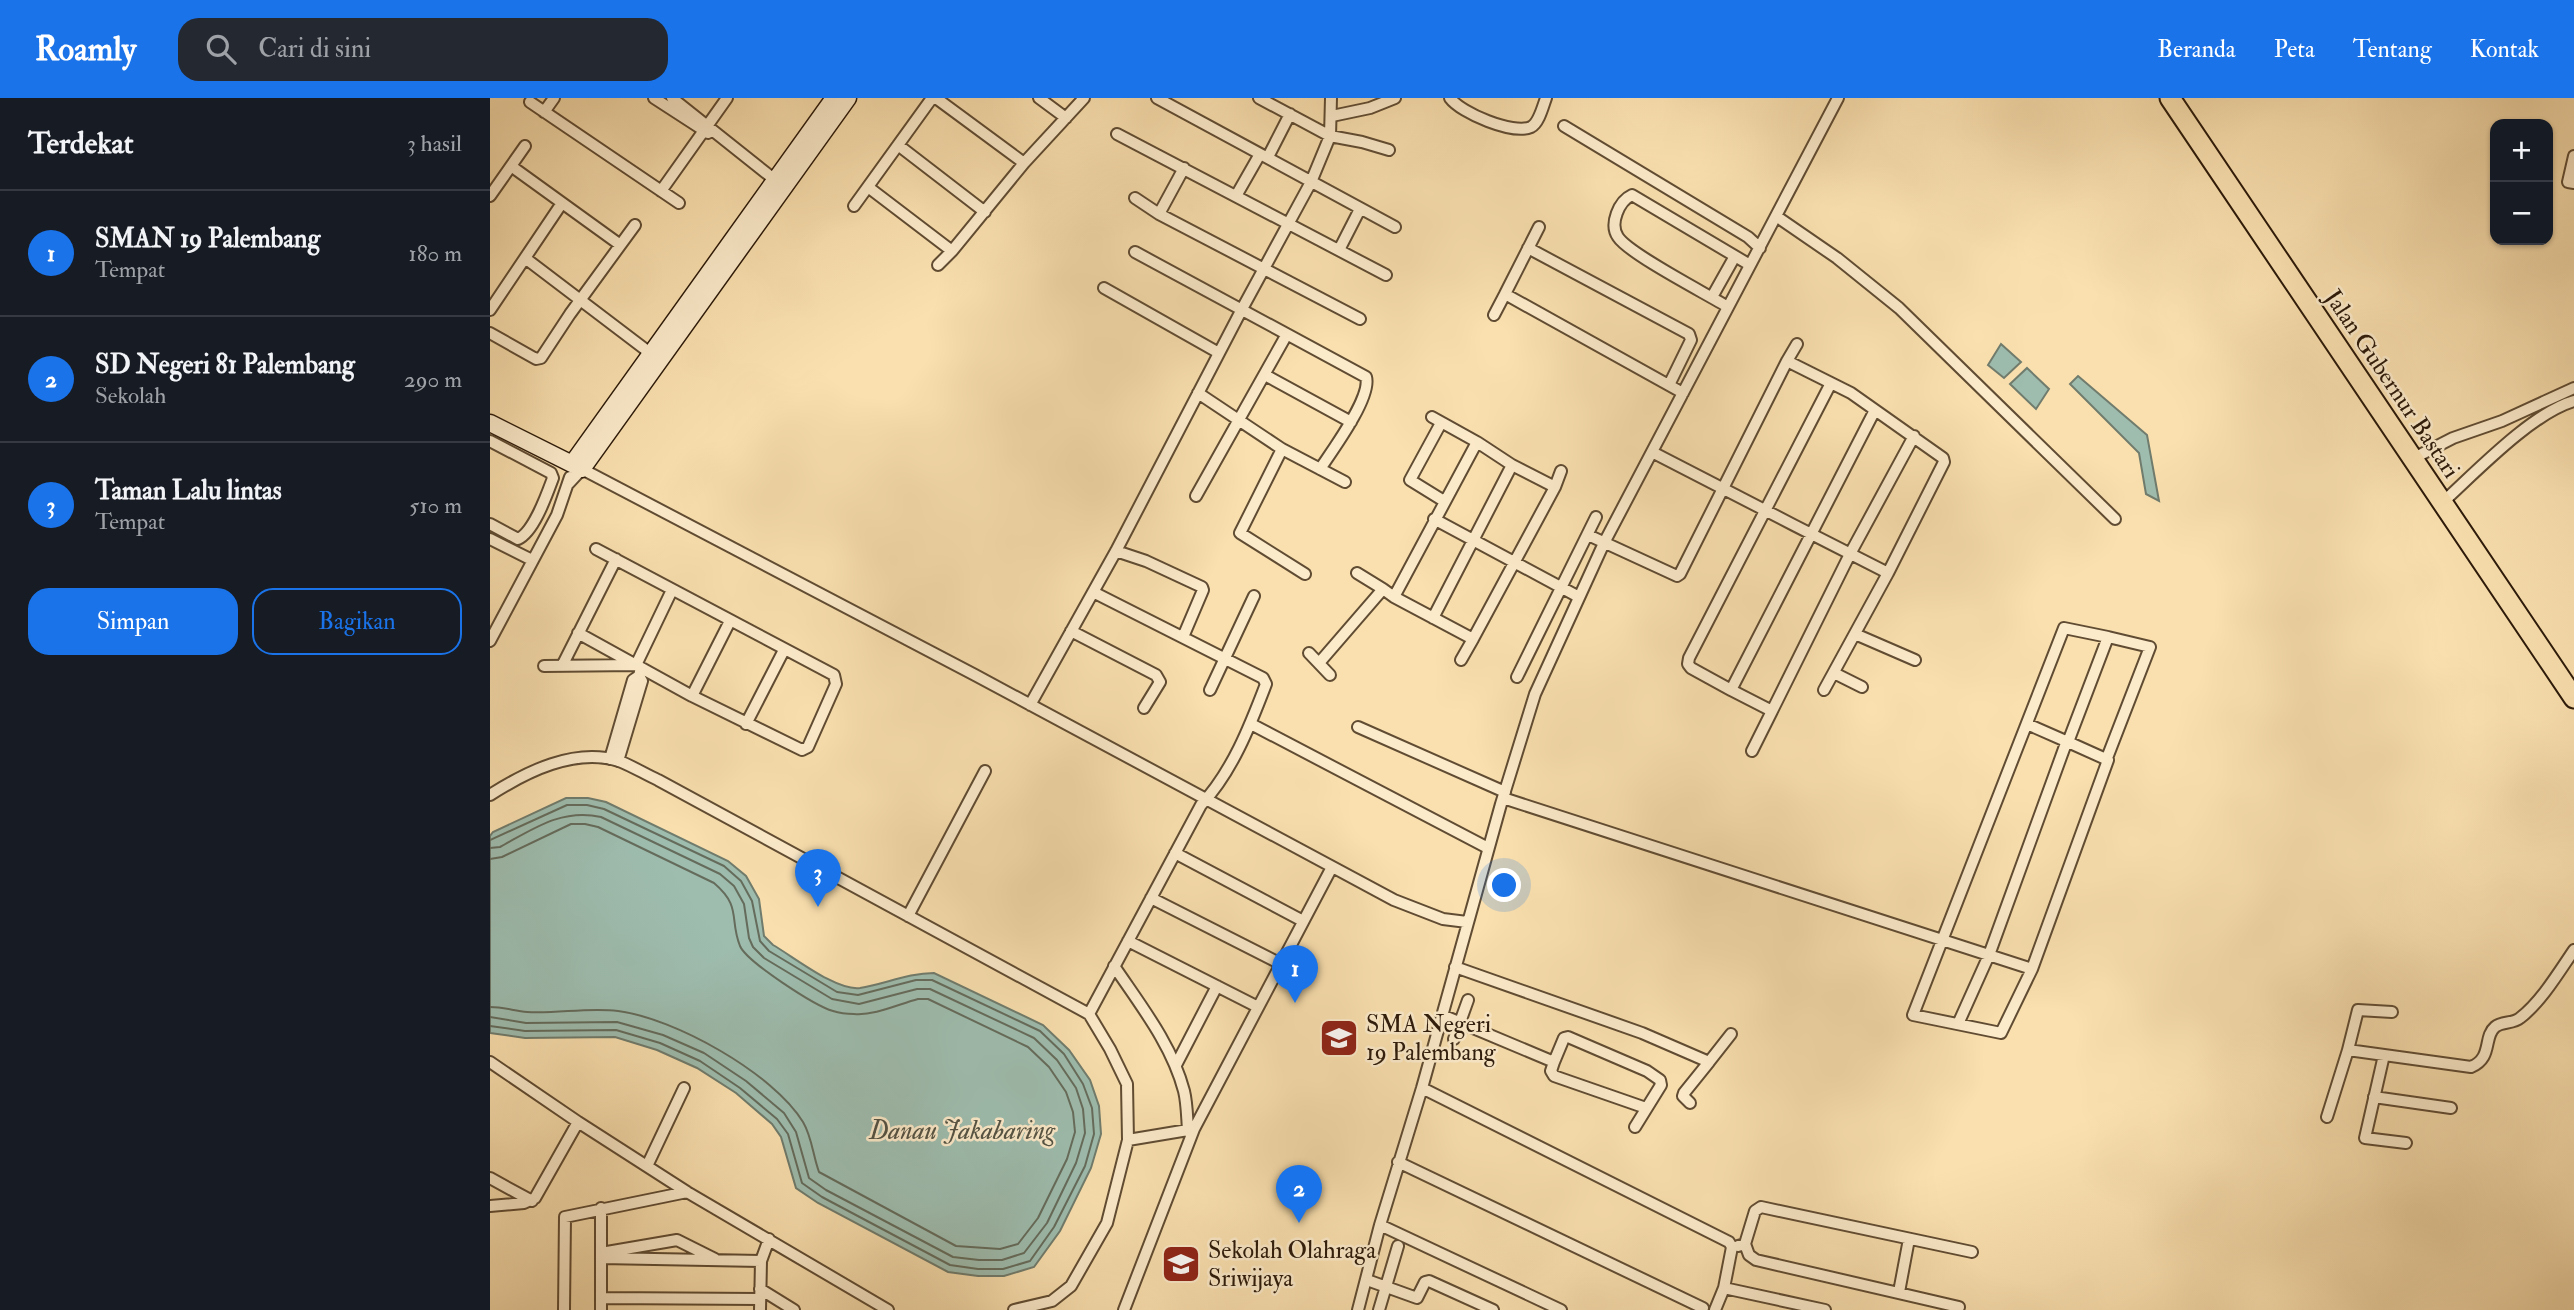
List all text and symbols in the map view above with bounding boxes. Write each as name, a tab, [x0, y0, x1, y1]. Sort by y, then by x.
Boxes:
search box	[178, 18, 668, 81]
text: Roamly	[35, 29, 136, 70]
icon: search	[202, 30, 240, 68]
text: Cari di sini	[258, 33, 371, 65]
text: Beranda	[2157, 34, 2236, 65]
text: Peta	[2274, 34, 2315, 65]
text: Tentang	[2353, 34, 2432, 65]
text: Kontak	[2470, 34, 2539, 65]
map controls	[2490, 119, 2553, 245]
button: +	[2490, 119, 2553, 182]
text: Terdekat	[28, 125, 133, 162]
text: 3 hasil	[407, 129, 462, 158]
button: −	[2490, 182, 2553, 245]
text: SMAN 19 Palembang	[95, 223, 320, 255]
text: 1	[47, 239, 55, 268]
text: 180 m	[409, 239, 462, 268]
text: Tempat	[95, 255, 165, 284]
street label: Jalan Gubernur Bastari	[2317, 283, 2467, 484]
text: SD Negeri 81 Palembang	[95, 349, 355, 381]
text: 2	[45, 365, 57, 394]
text: 290 m	[404, 365, 462, 394]
text: Sekolah	[95, 381, 166, 410]
text: Taman Lalu lintas	[95, 475, 282, 507]
text: 3	[47, 491, 55, 520]
text: 510 m	[409, 491, 462, 520]
text: Tempat	[95, 507, 165, 536]
button: Simpan	[28, 588, 238, 655]
button: Bagikan	[252, 588, 462, 655]
pin: 3	[795, 849, 841, 907]
your location	[1487, 868, 1521, 902]
pin: 1	[1272, 945, 1318, 1003]
place label: SMA Negeri 19 Palembang	[1366, 1009, 1497, 1068]
school or university icon: SMA Negeri 19 Palembang	[1318, 1017, 1360, 1059]
water label: Danau Jakabaring	[868, 1115, 1056, 1147]
pin: 2	[1276, 1165, 1322, 1223]
place label: Sekolah Olahraga Sriwijaya	[1208, 1235, 1377, 1294]
school or university icon: Sekolah Olahraga Sriwijaya	[1160, 1243, 1202, 1285]

